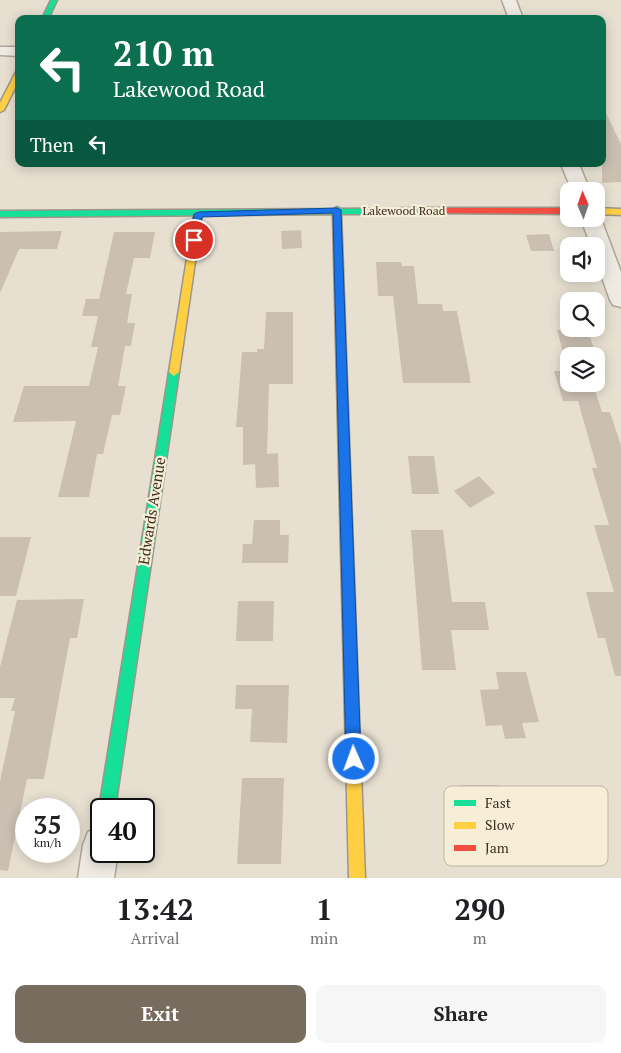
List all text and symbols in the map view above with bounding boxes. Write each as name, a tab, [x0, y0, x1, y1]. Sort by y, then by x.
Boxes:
text: 210 m	[113, 30, 214, 76]
icon: left	[30, 35, 95, 100]
text: Lakewood Road	[113, 74, 265, 103]
icon: left	[84, 130, 112, 158]
text: Then	[30, 132, 74, 157]
north arrow	[560, 182, 605, 228]
map controls	[560, 182, 605, 392]
street label: Lakewood Road	[363, 203, 446, 218]
pin	[173, 219, 215, 261]
icon: arrive	[180, 226, 208, 254]
button: sound	[560, 237, 605, 282]
button: search	[560, 292, 605, 337]
button: layers	[560, 347, 605, 392]
street label: Edwards Avenue	[133, 456, 169, 566]
position arrow	[327, 732, 379, 784]
legend	[444, 786, 608, 866]
text: Fast	[485, 793, 512, 812]
speed limit sign: 40	[90, 798, 155, 863]
text: 35	[33, 808, 62, 841]
text: Slow	[485, 815, 515, 834]
text: km/h	[34, 835, 61, 850]
text: Jam	[485, 838, 509, 857]
text: 13:42	[116, 889, 194, 929]
text: 1	[316, 889, 333, 929]
text: 290	[454, 889, 505, 929]
text: Arrival	[130, 927, 180, 949]
text: min	[310, 927, 338, 949]
text: m	[473, 927, 486, 949]
button: Exit	[15, 985, 306, 1043]
button: Share	[316, 985, 606, 1043]

